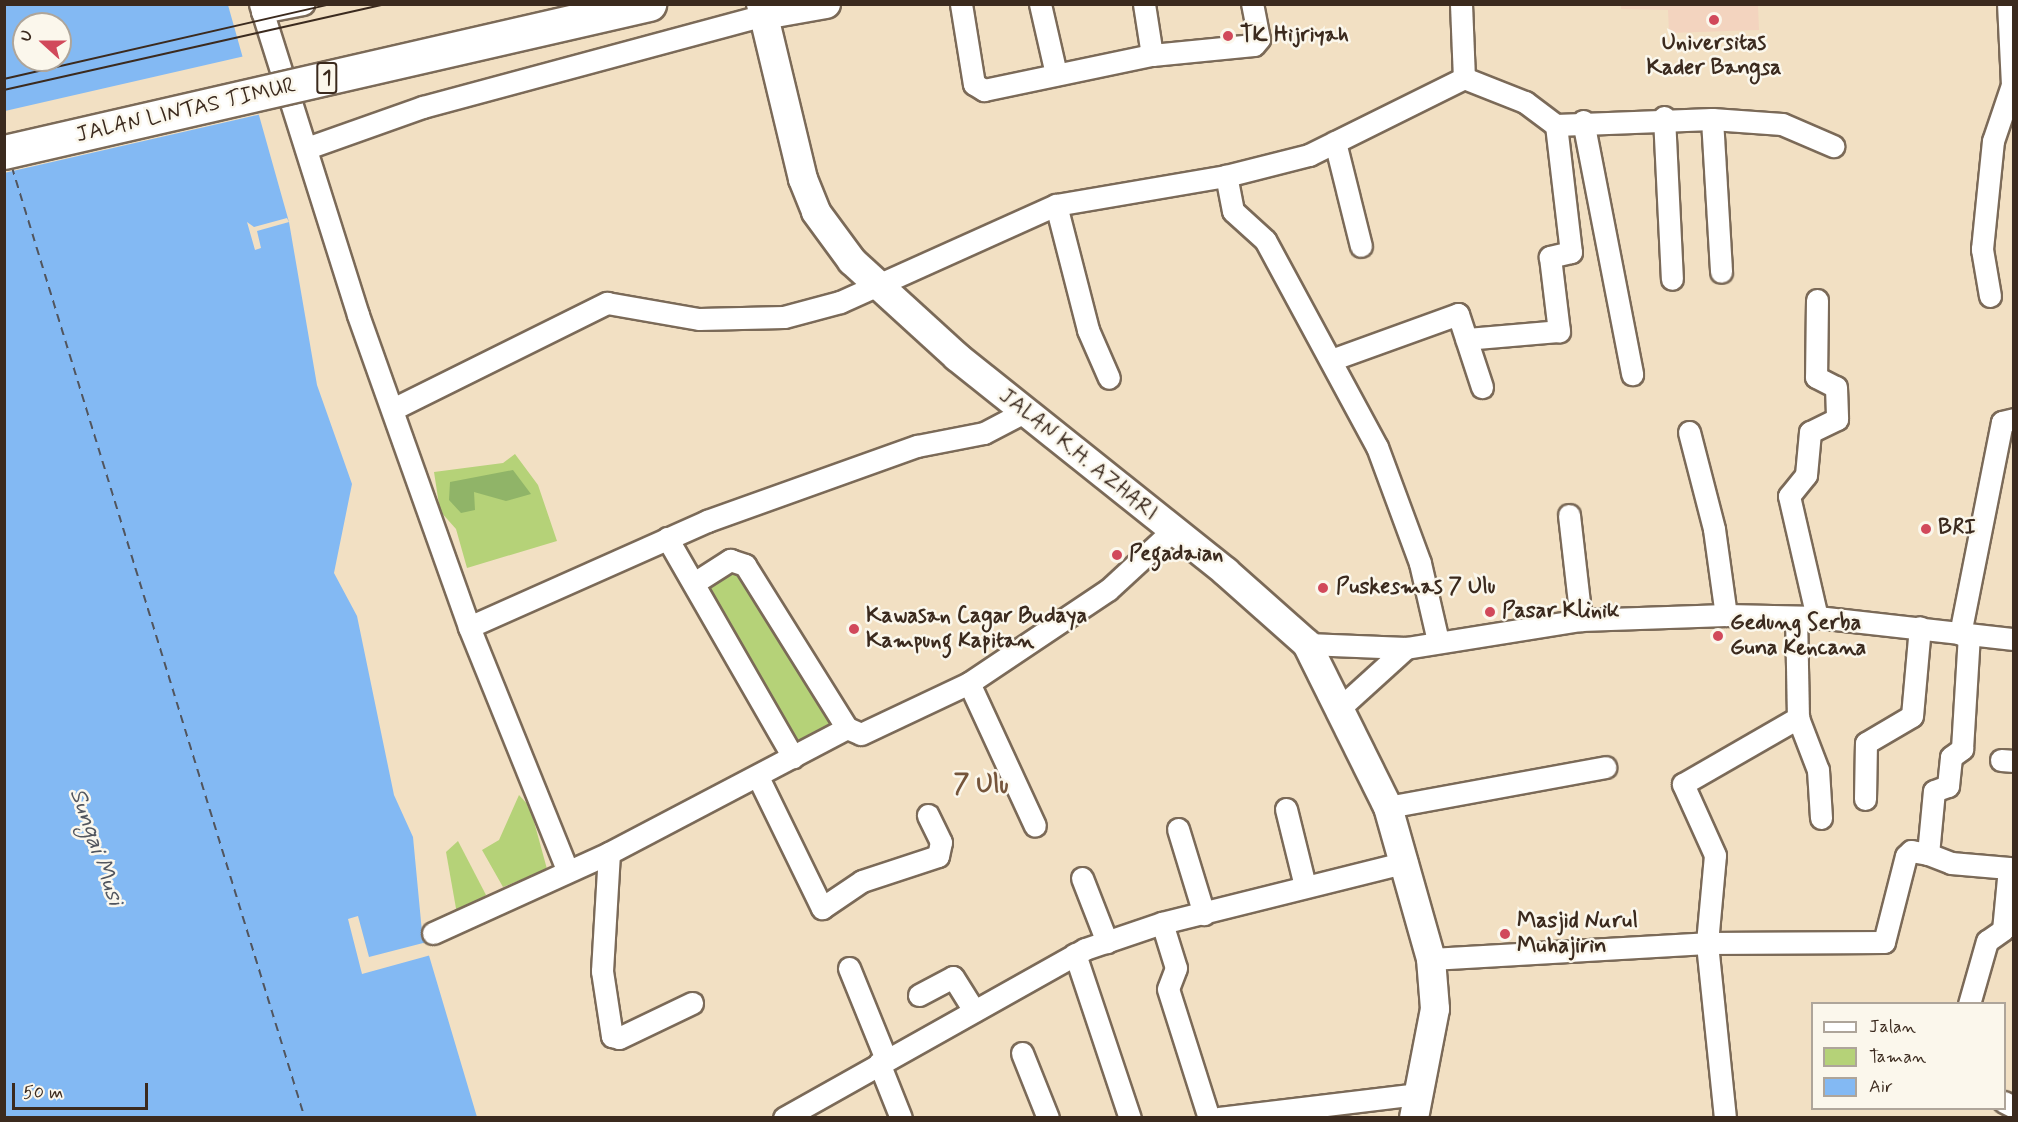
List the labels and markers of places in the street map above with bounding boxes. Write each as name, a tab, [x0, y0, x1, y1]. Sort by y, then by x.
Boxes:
marker: Universitas Kader Bangsa	[1707, 13, 1721, 27]
place label: TK Hijriyah	[1240, 23, 1352, 49]
marker: TK Hijriyah	[1221, 29, 1235, 43]
place label: Universitas Kader Bangsa	[1648, 30, 1780, 82]
place label: BRI	[1938, 516, 1976, 542]
marker: BRI	[1919, 522, 1933, 536]
place label: Pegadaian	[1129, 542, 1223, 568]
marker: Pegadaian	[1110, 548, 1124, 562]
place label: Puskesmas 7 Ulu	[1336, 575, 1495, 601]
marker: Puskesmas 7 Ulu	[1314, 579, 1332, 597]
place label: Pasar Klinik	[1502, 599, 1619, 625]
place label: Kawasan Cagar Budaya Kampung Kapitan	[866, 603, 1090, 654]
marker: Pasar Klinik	[1483, 605, 1497, 619]
place label: Gedung Serba Guna Kencana	[1730, 610, 1866, 662]
marker: Kawasan Cagar Budaya Kampung Kapitan	[847, 622, 861, 636]
marker: Gedung Serba Guna Kencana	[1711, 629, 1725, 643]
place label: Masjid Nurul Muhajirin	[1517, 908, 1631, 960]
marker: Masjid Nurul Muhajirin	[1498, 927, 1512, 941]

